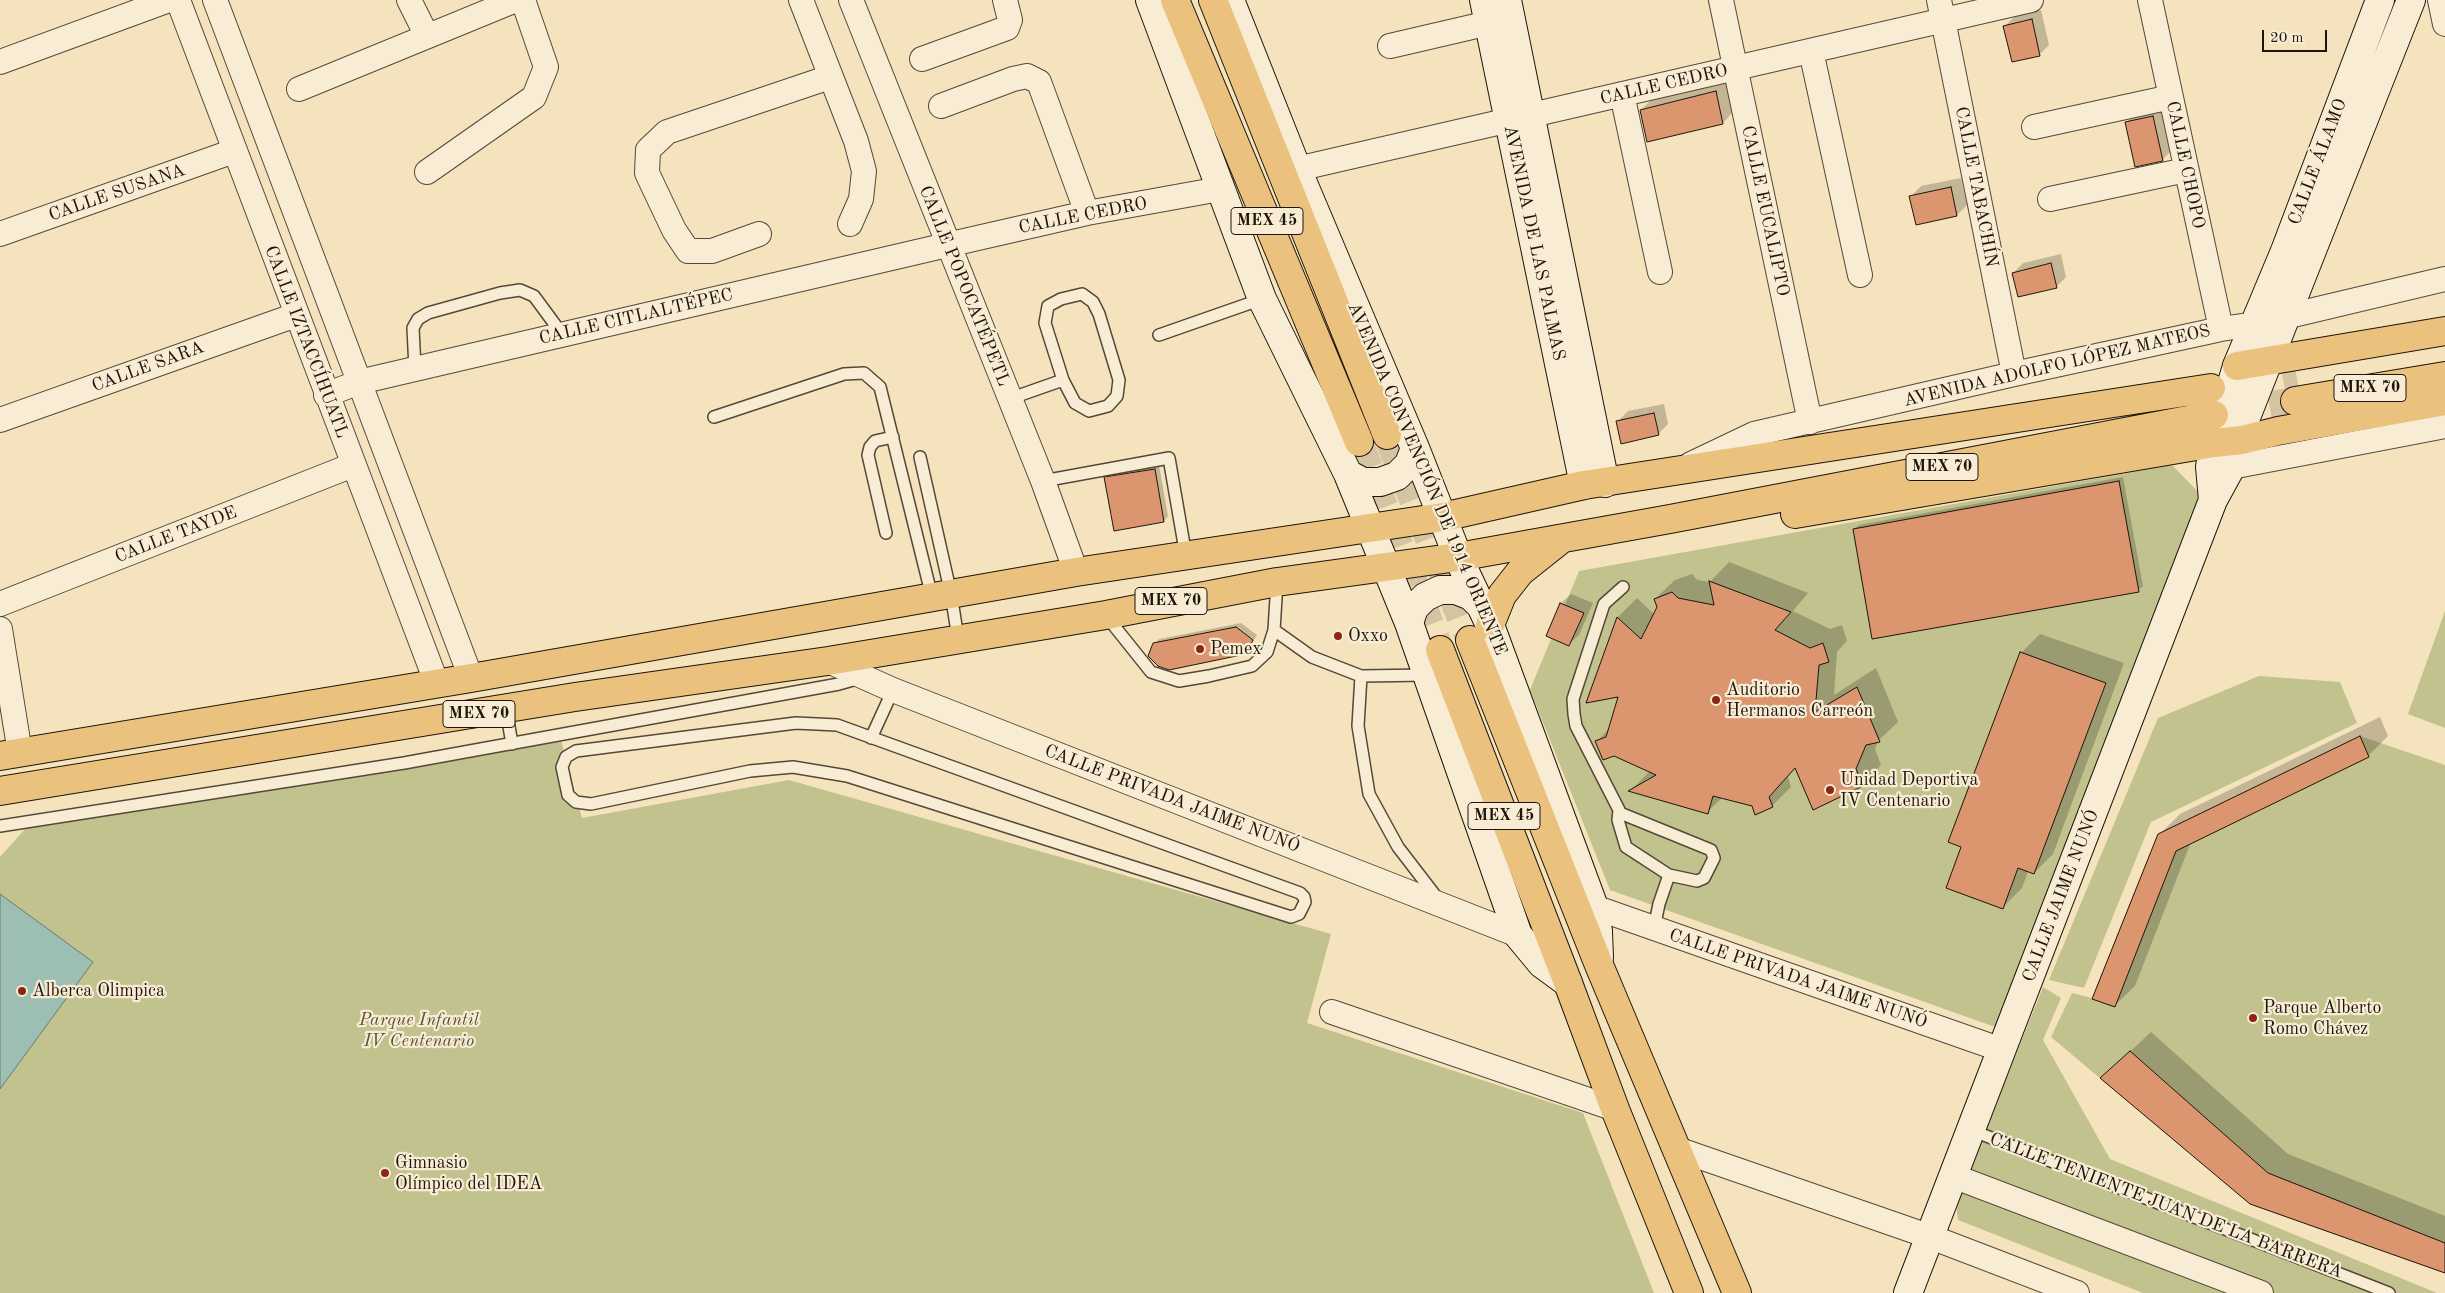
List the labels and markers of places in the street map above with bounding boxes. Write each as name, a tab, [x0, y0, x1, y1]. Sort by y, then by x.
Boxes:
place label: Oxxo	[1348, 625, 1388, 647]
marker: Oxxo	[1332, 630, 1344, 642]
place label: Pemex	[1210, 638, 1262, 660]
marker: Pemex	[1194, 643, 1206, 655]
place label: Auditorio Hermanos Carreón	[1726, 679, 1873, 722]
marker: Auditorio Hermanos Carreón	[1710, 694, 1722, 706]
place label: Unidad Deportiva IV Centenario	[1840, 769, 1978, 812]
marker: Unidad Deportiva IV Centenario	[1824, 784, 1836, 796]
place label: Alberca Olimpica	[32, 980, 165, 1002]
marker: Alberca Olimpica	[16, 985, 28, 997]
place label: Parque Alberto Romo Chávez	[2263, 997, 2381, 1040]
marker: Parque Alberto Romo Chávez	[2247, 1012, 2259, 1024]
place label: Gimnasio Olímpico del IDEA	[395, 1152, 542, 1194]
marker: Gimnasio Olímpico del IDEA	[379, 1167, 391, 1179]

